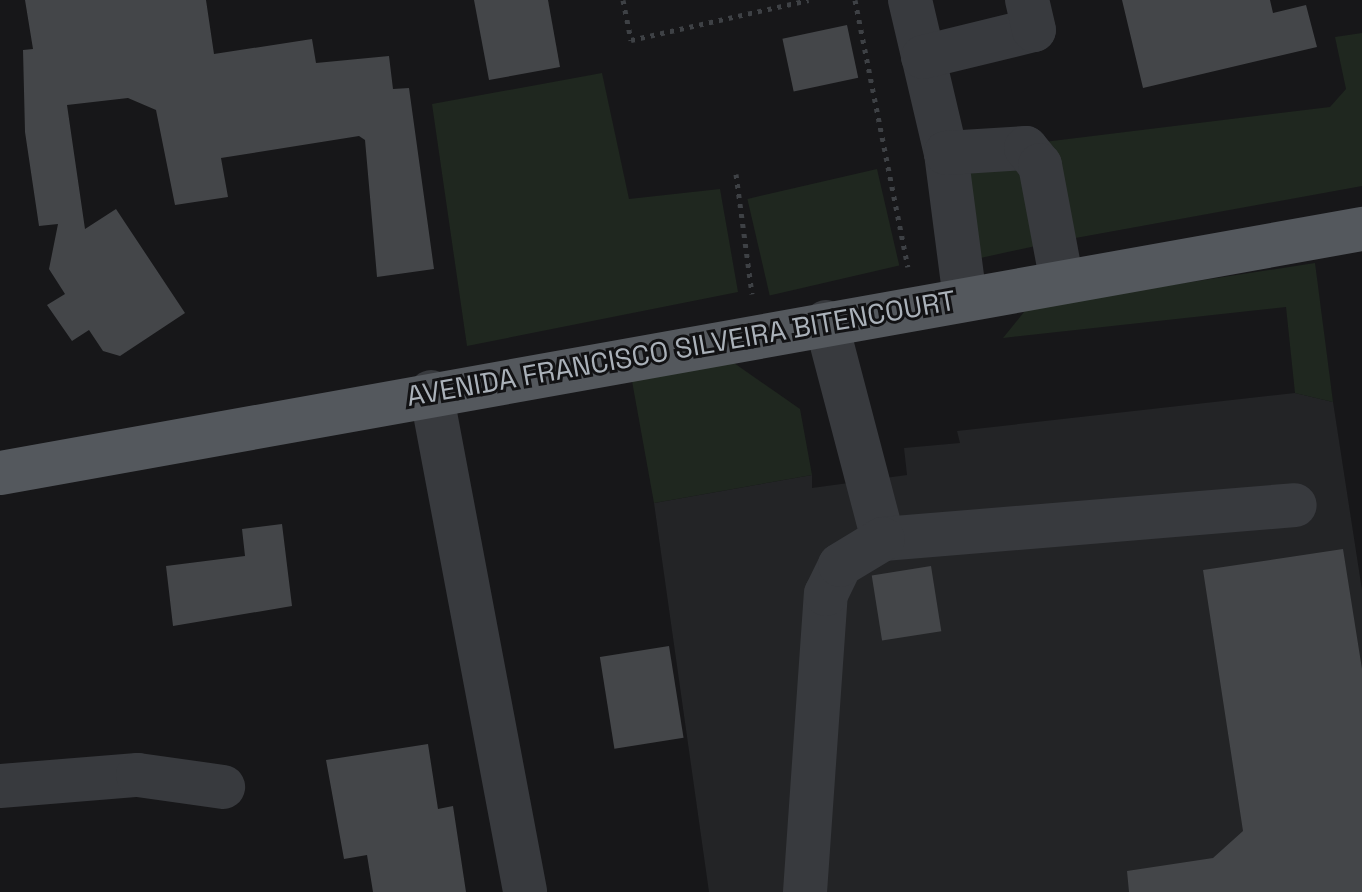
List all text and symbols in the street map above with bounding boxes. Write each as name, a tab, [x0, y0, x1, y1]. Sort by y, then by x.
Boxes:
street label: AVENIDA FRANCISCO SILVEIRA BITENCOURT	[404, 283, 958, 413]

